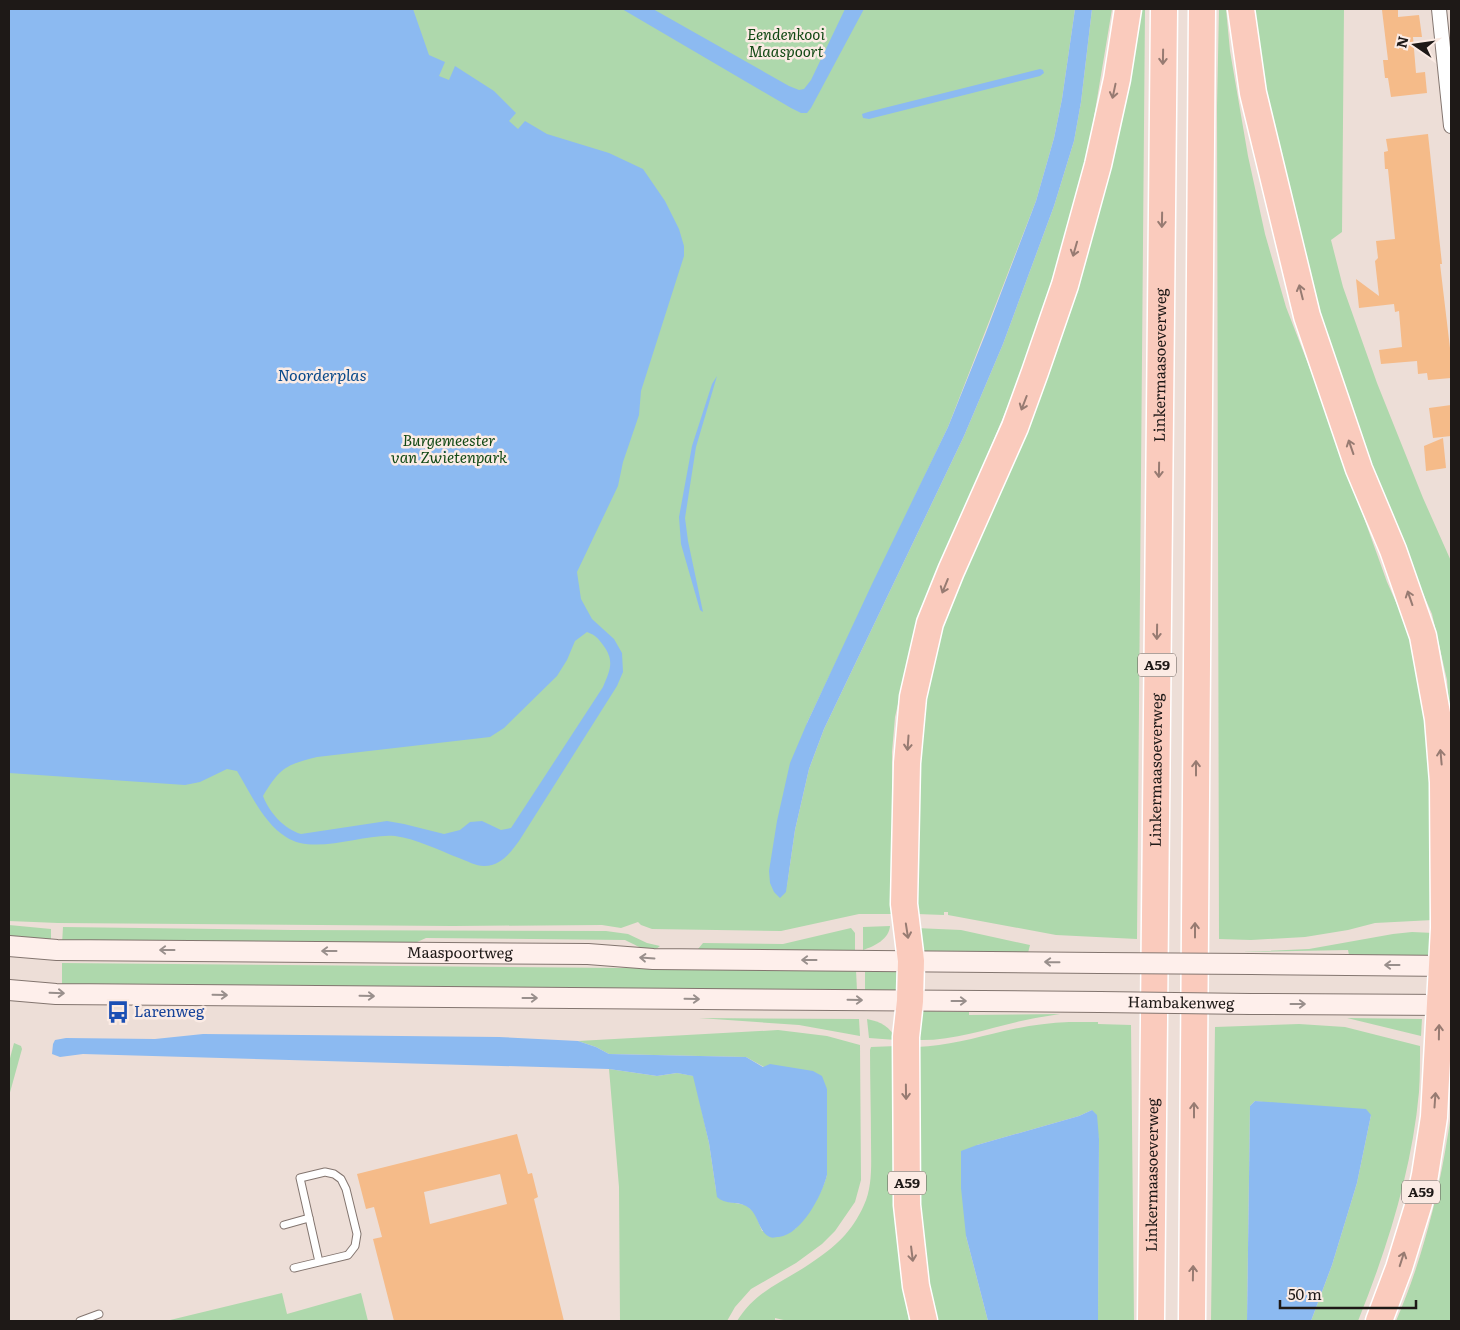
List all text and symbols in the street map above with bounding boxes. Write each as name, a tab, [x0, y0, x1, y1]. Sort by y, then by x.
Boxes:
north arrow	[1390, 20, 1440, 70]
park label: Eendenkooi Maaspoort	[747, 22, 825, 62]
text: N	[1390, 34, 1412, 50]
one-way arrow	[1158, 49, 1168, 65]
one-way arrow	[1109, 83, 1118, 99]
one-way arrow	[1157, 212, 1167, 228]
one-way arrow	[1070, 241, 1080, 257]
one-way arrow	[1296, 285, 1305, 301]
street label: Linkermaasoeverweg	[1147, 287, 1171, 442]
water label: Noorderplas	[277, 362, 367, 386]
one-way arrow	[1018, 395, 1028, 410]
park label: Burgemeester van Zwietenpark	[391, 428, 508, 468]
one-way arrow	[1346, 439, 1356, 455]
one-way arrow	[1154, 462, 1164, 478]
one-way arrow	[940, 578, 949, 593]
one-way arrow	[1405, 591, 1414, 607]
one-way arrow	[1152, 624, 1162, 640]
road number: A59	[1138, 654, 1176, 676]
street label: Linkermaasoeverweg	[1143, 692, 1167, 847]
one-way arrow	[904, 735, 913, 751]
one-way arrow	[1436, 750, 1446, 766]
one-way arrow	[1191, 760, 1201, 776]
one-way arrow	[1190, 922, 1200, 938]
one-way arrow	[903, 923, 913, 939]
street label: Maaspoortweg	[407, 940, 514, 963]
one-way arrow	[159, 945, 176, 955]
one-way arrow	[322, 947, 338, 956]
one-way arrow	[639, 954, 655, 963]
one-way arrow	[802, 955, 818, 965]
one-way arrow	[1044, 957, 1060, 967]
one-way arrow	[1385, 960, 1401, 970]
one-way arrow	[49, 989, 65, 998]
street label: Hambakenweg	[1127, 989, 1235, 1014]
one-way arrow	[212, 990, 228, 1000]
one-way arrow	[358, 991, 375, 1001]
one-way arrow	[521, 993, 537, 1003]
one-way arrow	[684, 994, 700, 1004]
one-way arrow	[846, 995, 862, 1005]
one-way arrow	[950, 996, 967, 1006]
bus stop icon: Larenweg	[105, 999, 131, 1025]
place label: Larenweg	[134, 999, 205, 1022]
one-way arrow	[1290, 999, 1306, 1009]
one-way arrow	[1434, 1024, 1443, 1040]
one-way arrow	[901, 1084, 911, 1100]
one-way arrow	[1430, 1093, 1439, 1109]
street label: Linkermaasoeverweg	[1139, 1097, 1163, 1252]
one-way arrow	[1189, 1102, 1199, 1118]
road number: A59	[888, 1172, 926, 1194]
road number: A59	[1402, 1180, 1440, 1204]
one-way arrow	[907, 1246, 917, 1262]
one-way arrow	[1398, 1252, 1407, 1267]
one-way arrow	[1188, 1265, 1198, 1281]
scale bar	[1280, 1278, 1416, 1310]
text: 50 m	[1288, 1282, 1322, 1305]

